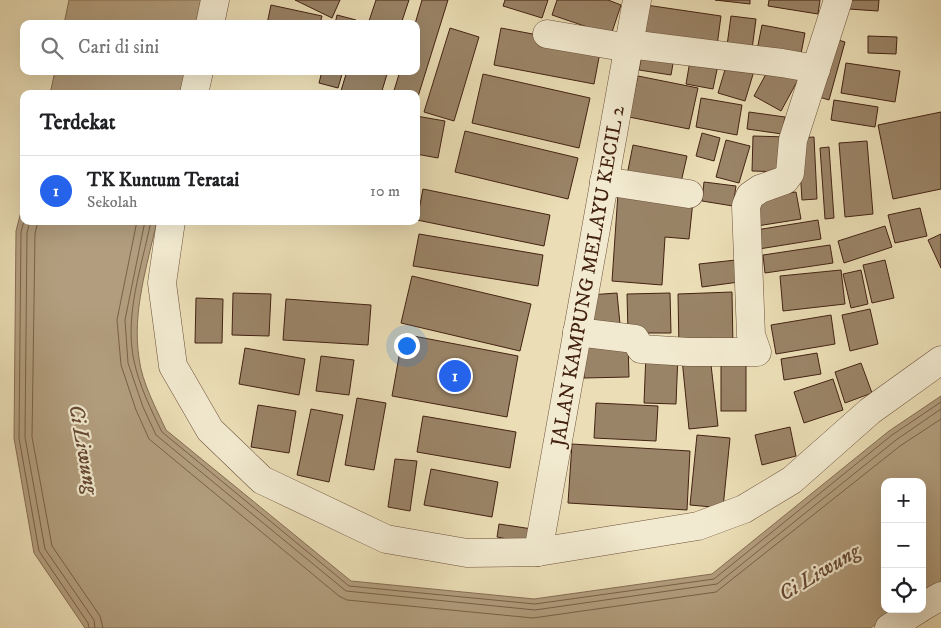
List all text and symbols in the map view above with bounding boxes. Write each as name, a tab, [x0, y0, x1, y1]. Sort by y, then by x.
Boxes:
search box	[20, 20, 420, 75]
icon: search	[38, 34, 66, 62]
text: Cari di sini	[78, 36, 159, 59]
street label: JALAN KAMPUNG MELAYU KECIL 2	[546, 104, 631, 451]
text: Terdekat	[40, 110, 115, 136]
text: TK Kuntum Teratai	[87, 169, 239, 192]
text: 1	[53, 181, 59, 201]
text: 10 m	[370, 181, 400, 201]
text: Sekolah	[87, 192, 138, 212]
your location	[394, 333, 420, 359]
pin: 1	[439, 357, 471, 395]
water label: Ci Liwung	[62, 402, 104, 497]
map controls	[881, 478, 926, 613]
button: +	[881, 478, 926, 523]
button: −	[881, 523, 926, 568]
water label: Ci Liwung	[774, 538, 866, 607]
button: locate	[881, 568, 926, 613]

